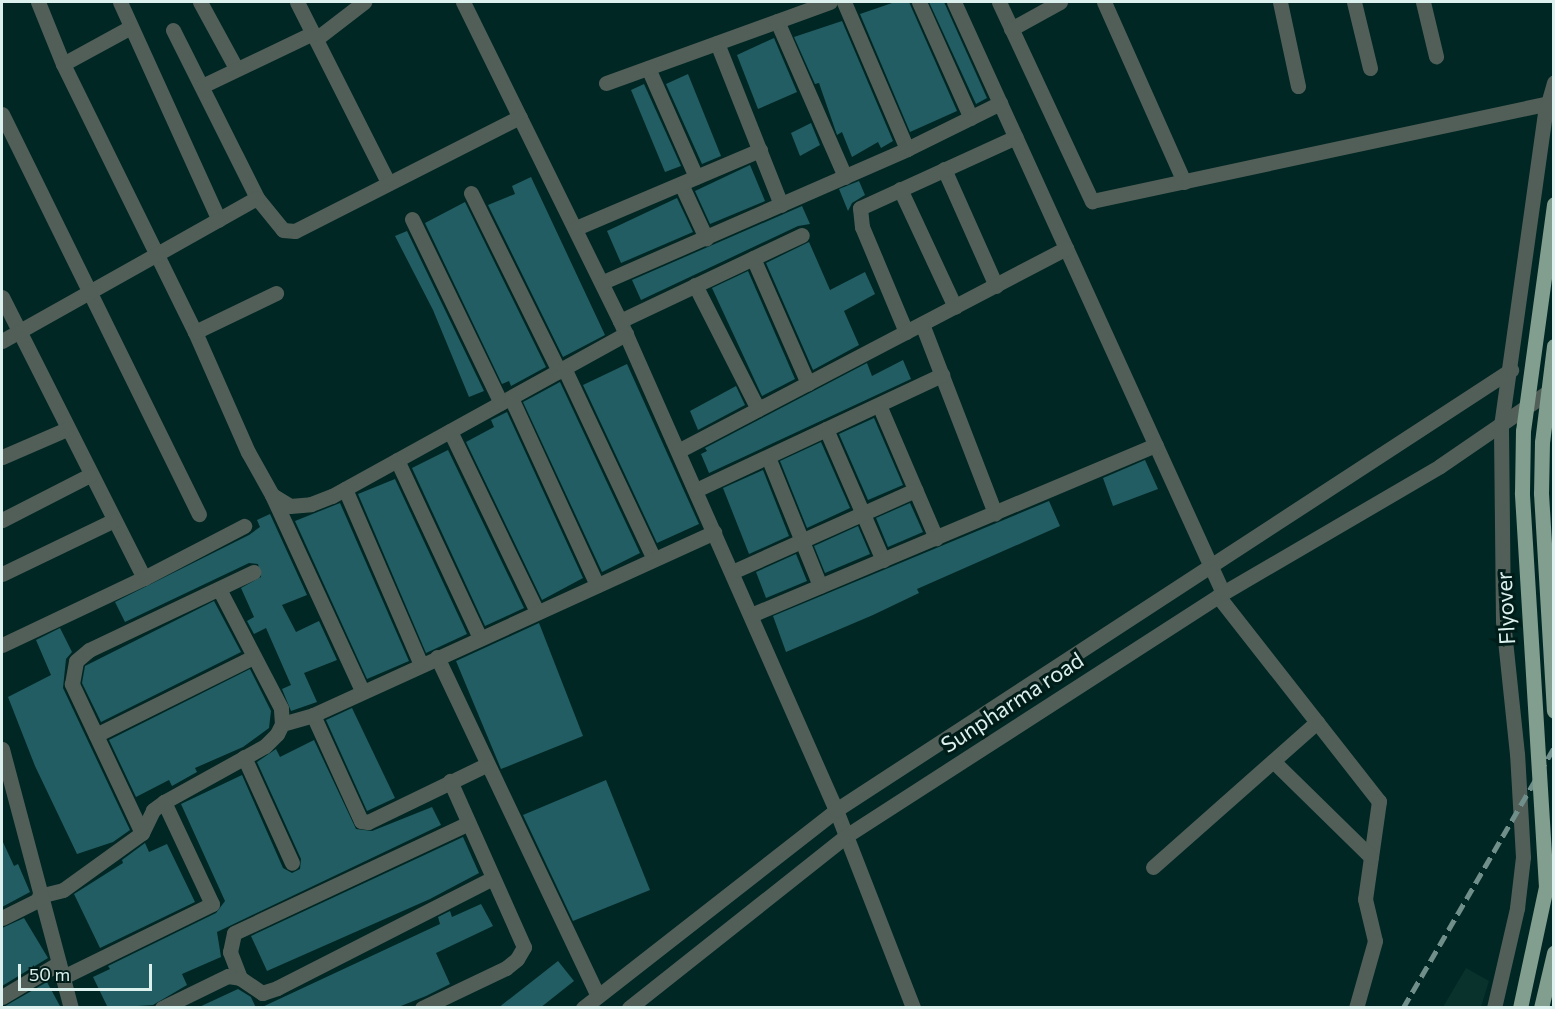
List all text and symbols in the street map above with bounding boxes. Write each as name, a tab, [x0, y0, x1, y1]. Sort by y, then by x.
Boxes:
street label: Flyover	[1490, 571, 1520, 645]
street label: Sunpharma road	[936, 646, 1088, 758]
scale bar	[21, 952, 154, 990]
text: 50 m	[29, 963, 70, 985]

